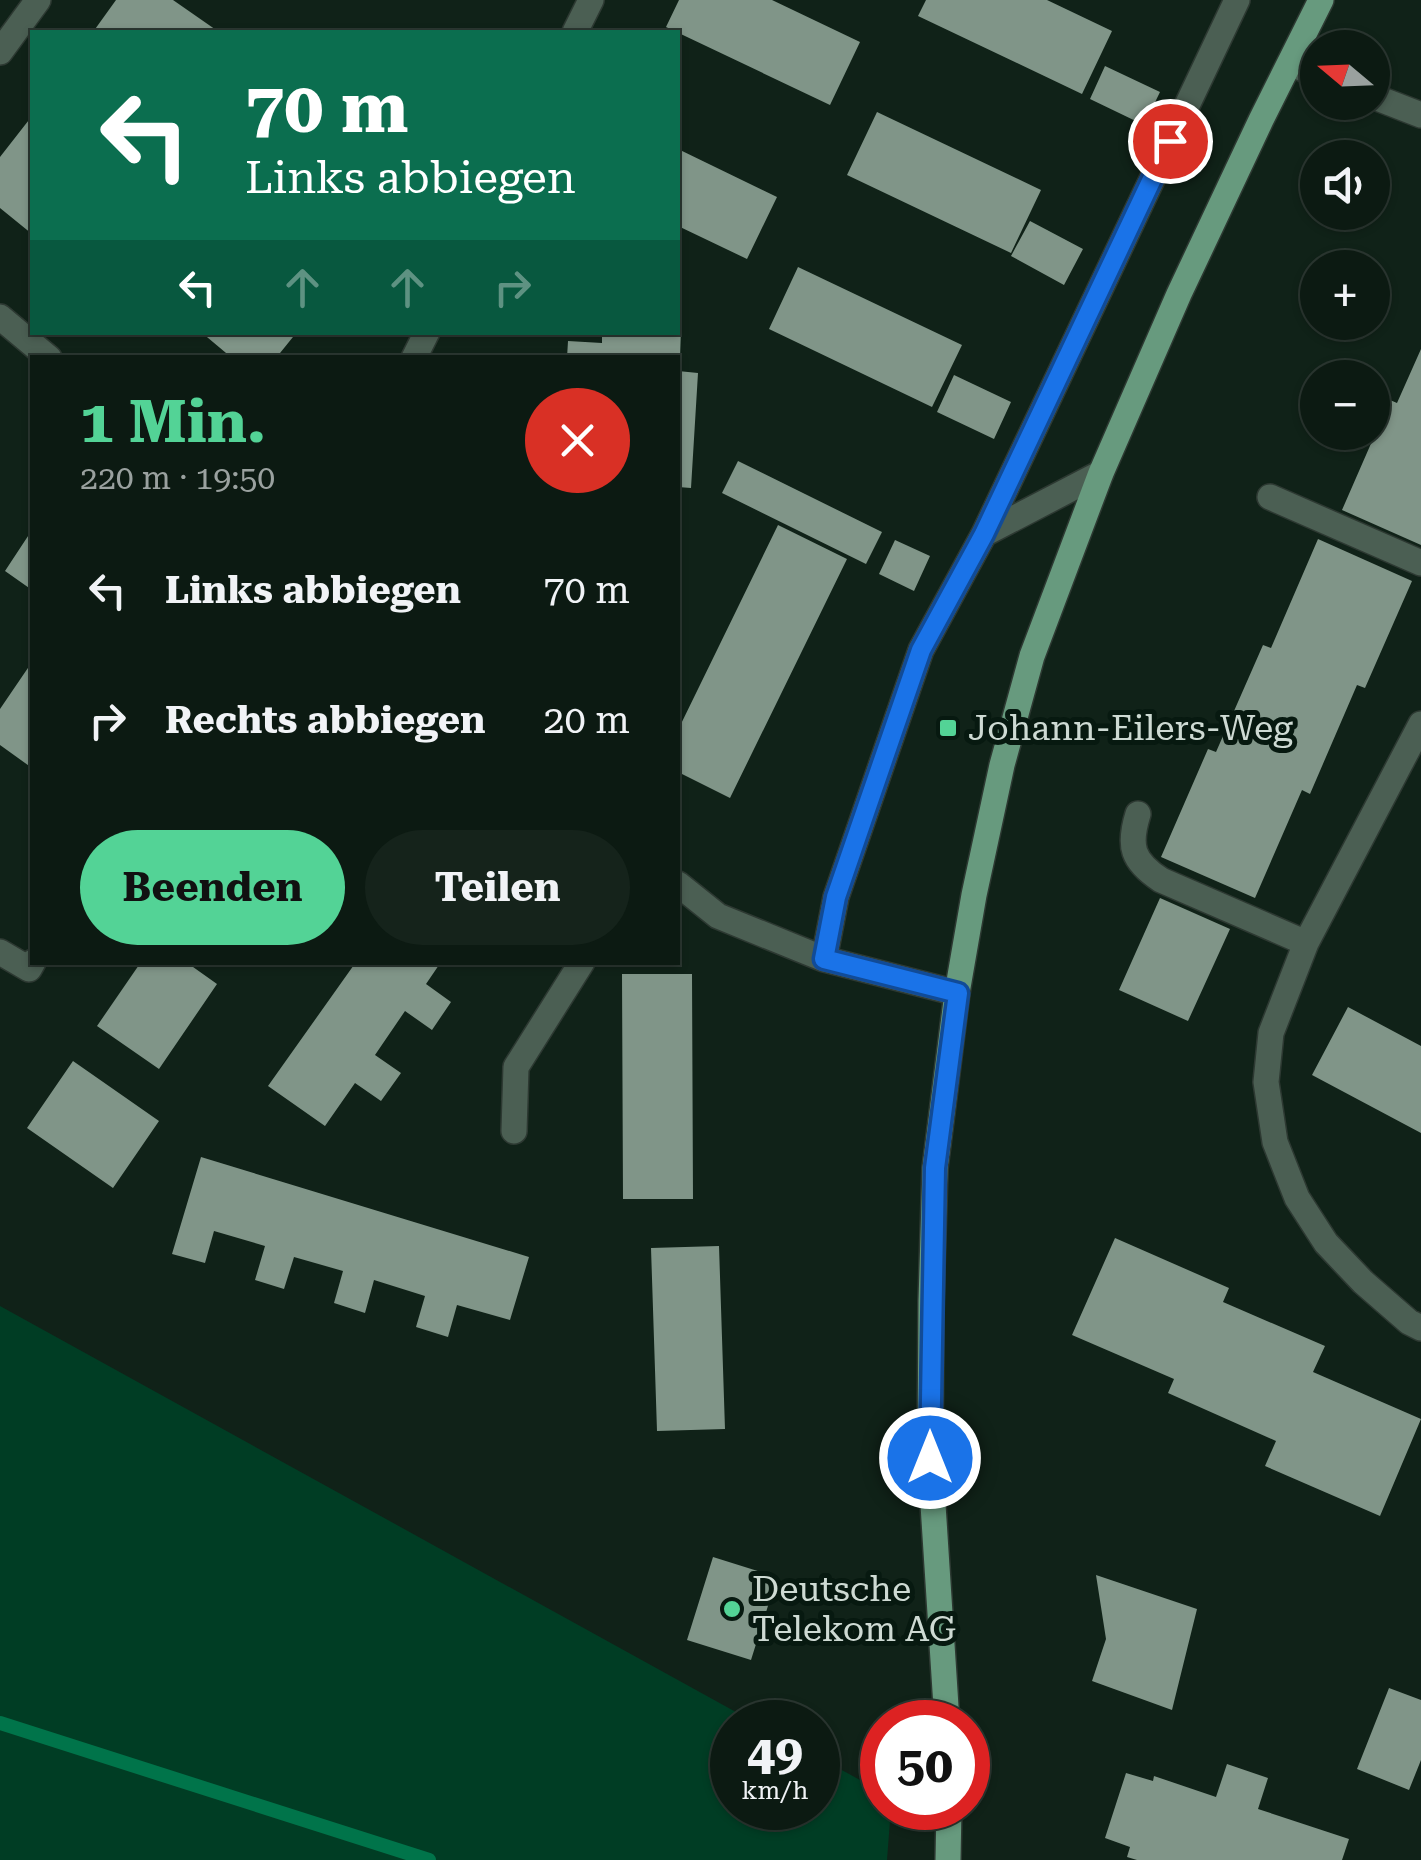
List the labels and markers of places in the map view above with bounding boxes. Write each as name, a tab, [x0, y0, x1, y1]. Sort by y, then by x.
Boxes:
pin	[1128, 99, 1213, 184]
place label: Johann-Eilers-Weg	[968, 708, 1293, 749]
marker: Johann-Eilers-Weg	[937, 717, 959, 739]
place label: Deutsche Telekom AG	[752, 1569, 956, 1650]
marker: Deutsche Telekom AG	[721, 1598, 743, 1620]

